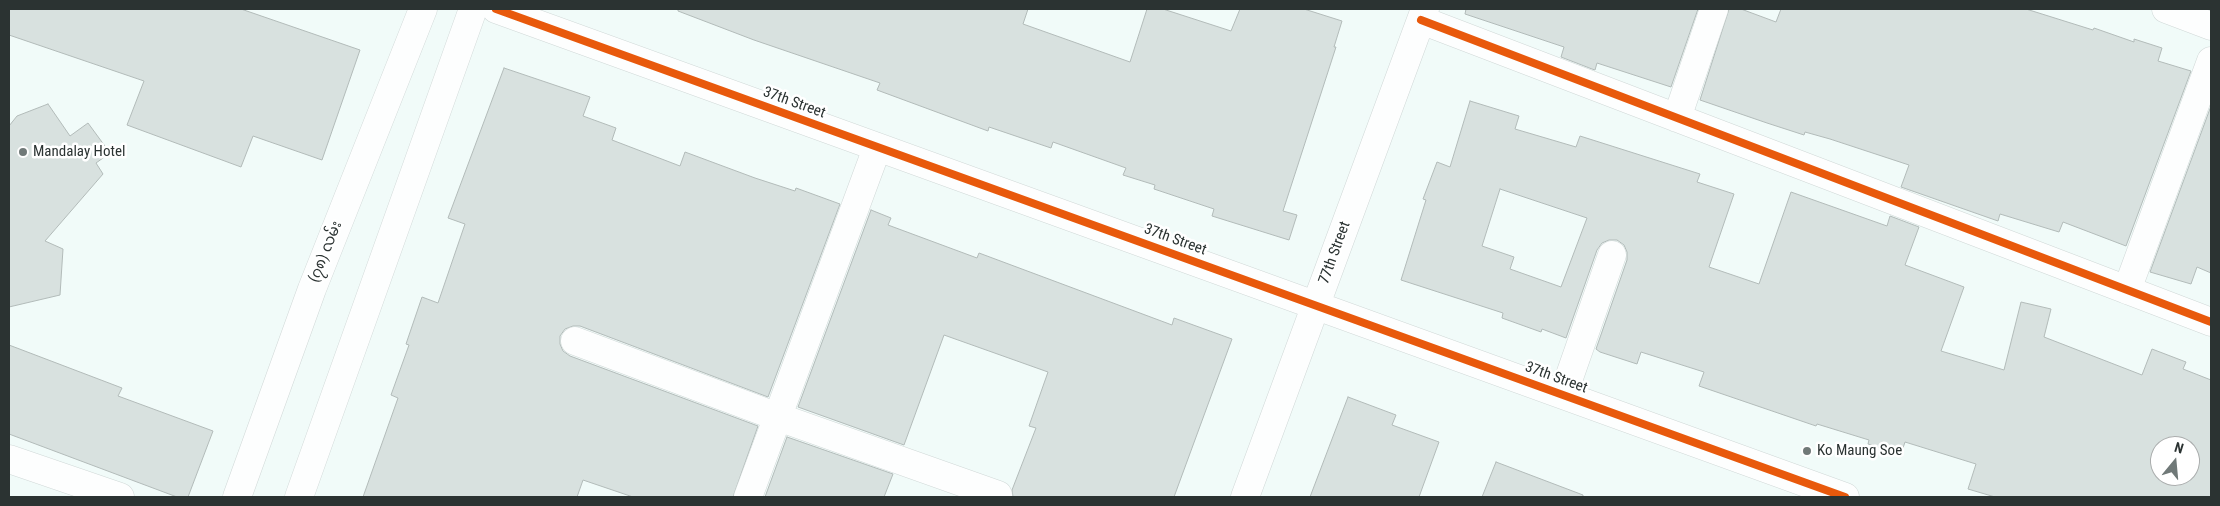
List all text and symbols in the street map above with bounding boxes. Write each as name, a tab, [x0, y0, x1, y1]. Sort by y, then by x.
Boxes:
street label: 37th Street	[760, 83, 828, 123]
place label: Mandalay Hotel	[33, 143, 125, 161]
marker: Mandalay Hotel	[17, 146, 29, 158]
street label: (၇၈) လမ်း	[306, 219, 346, 285]
street label: 77th Street	[1315, 219, 1355, 287]
street label: 37th Street	[1141, 220, 1209, 260]
street label: 37th Street	[1522, 358, 1590, 398]
north arrow	[2150, 436, 2200, 486]
text: N	[2173, 439, 2186, 457]
place label: Ko Maung Soe	[1817, 442, 1902, 460]
marker: Ko Maung Soe	[1801, 445, 1813, 457]

